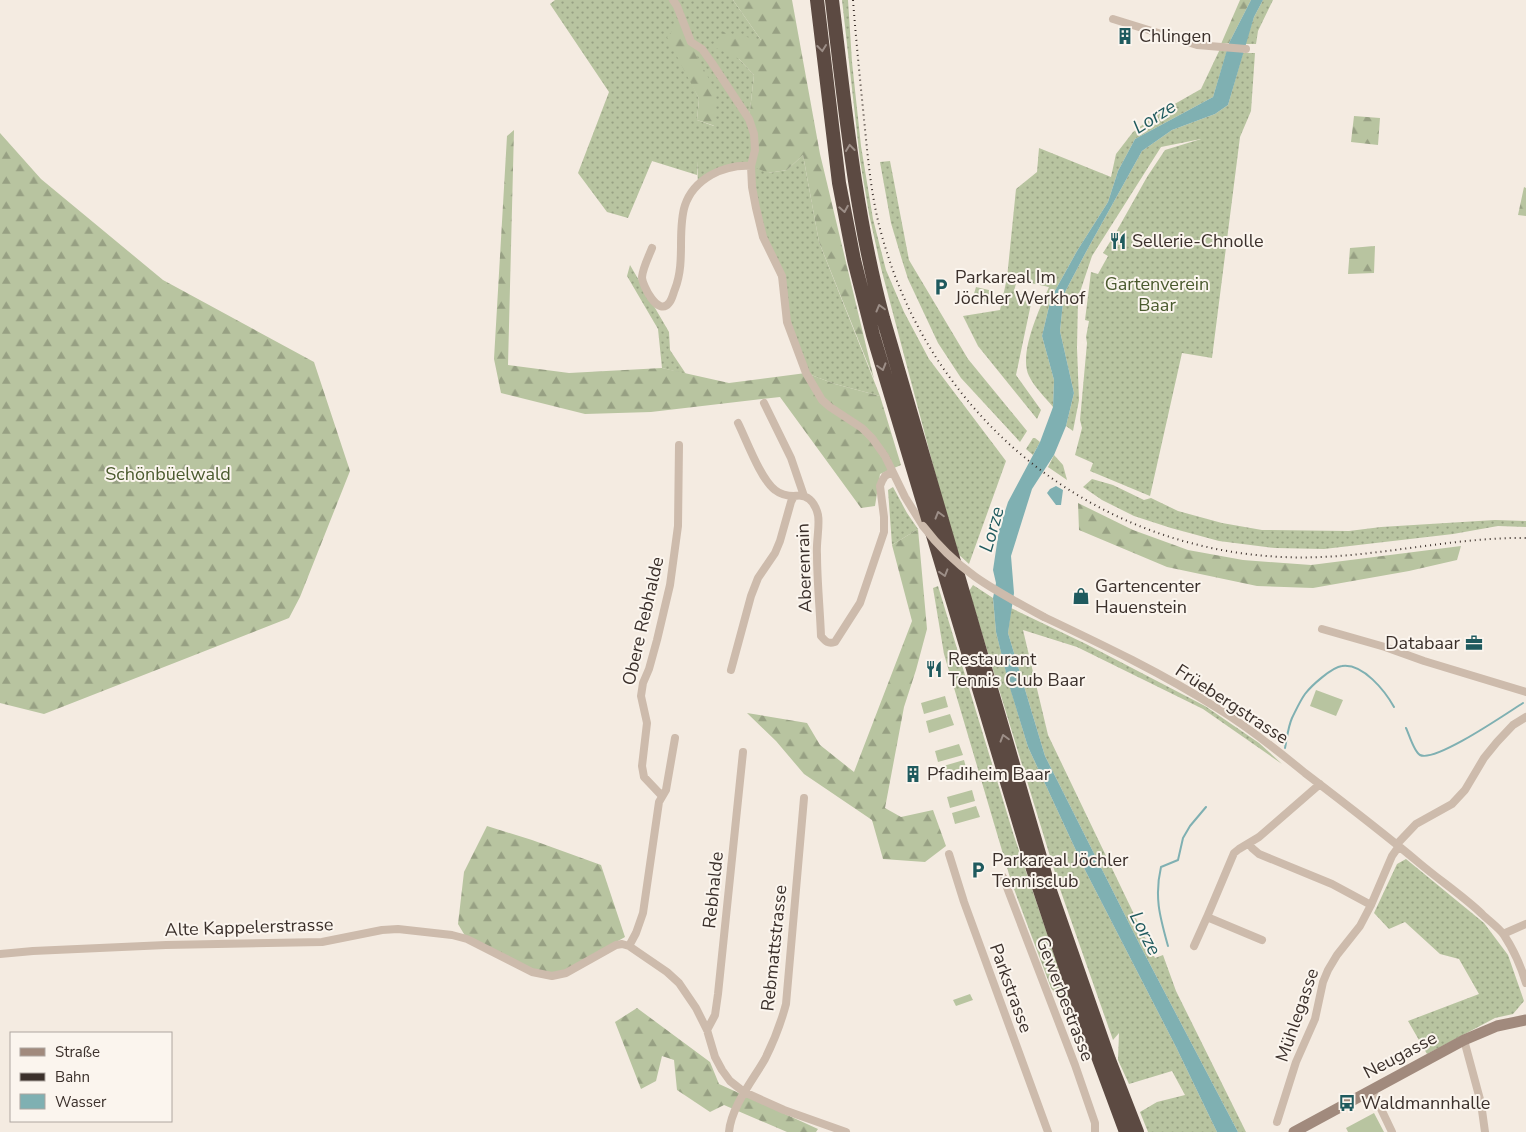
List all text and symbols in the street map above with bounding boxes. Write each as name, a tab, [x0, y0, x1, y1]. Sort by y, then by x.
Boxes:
place label: Chlingen	[1139, 24, 1211, 48]
building icon: Chlingen	[1115, 26, 1135, 46]
one-way arrow	[816, 45, 827, 53]
water label: Lorze	[1128, 94, 1181, 140]
one-way arrow	[845, 144, 856, 152]
one-way arrow	[838, 205, 848, 214]
place label: Sellerie-Chnolle	[1132, 229, 1264, 253]
restaurant icon: Sellerie-Chnolle	[1108, 231, 1128, 251]
place label: Parkareal Im Jöchler Werkhof	[954, 265, 1086, 310]
park label: Gartenverein Baar	[1105, 272, 1209, 317]
parking icon: Parkareal Im Jöchler Werkhof	[931, 277, 951, 297]
one-way arrow	[875, 303, 886, 312]
one-way arrow	[877, 363, 887, 371]
park label: Schönbüelwald	[105, 462, 231, 486]
water label: Lorze	[973, 503, 1011, 555]
one-way arrow	[935, 511, 945, 519]
street label: Aberenrain	[790, 523, 818, 613]
street label: Obere Rebhalde	[617, 554, 669, 688]
one-way arrow	[938, 569, 948, 577]
place label: Gartencenter Hauenstein	[1095, 574, 1201, 619]
shop icon: Gartencenter Hauenstein	[1071, 586, 1091, 606]
place label: Databaar	[1385, 631, 1461, 655]
office icon: Databaar	[1464, 633, 1484, 653]
place label: Restaurant Tennis Club Baar	[948, 647, 1086, 692]
street label: Früebergstrasse	[1171, 658, 1293, 750]
restaurant icon: Restaurant Tennis Club Baar	[924, 659, 944, 679]
one-way arrow	[1000, 734, 1010, 742]
place label: Pfadiheim Baar	[927, 762, 1051, 786]
building icon: Pfadiheim Baar	[903, 764, 923, 784]
place label: Parkareal Jöchler Tennisclub	[992, 848, 1129, 893]
street label: Rebhalde	[697, 850, 729, 930]
parking icon: Parkareal Jöchler Tennisclub	[968, 860, 988, 880]
street label: Rebmattstrasse	[755, 884, 793, 1012]
water label: Lorze	[1123, 907, 1167, 960]
street label: Alte Kappelerstrasse	[164, 912, 334, 942]
street label: Gewerbestrasse	[1030, 933, 1100, 1065]
street label: Parkstrasse	[984, 940, 1038, 1036]
street label: Mühlegasse	[1270, 965, 1324, 1065]
street label: Neugasse	[1359, 1026, 1441, 1084]
legend	[10, 1032, 172, 1122]
text: Straße	[55, 1042, 100, 1062]
text: Bahn	[55, 1067, 90, 1087]
place label: Waldmannhalle	[1361, 1091, 1490, 1115]
text: Wasser	[55, 1092, 107, 1112]
bus stop icon: Waldmannhalle	[1337, 1093, 1357, 1113]

